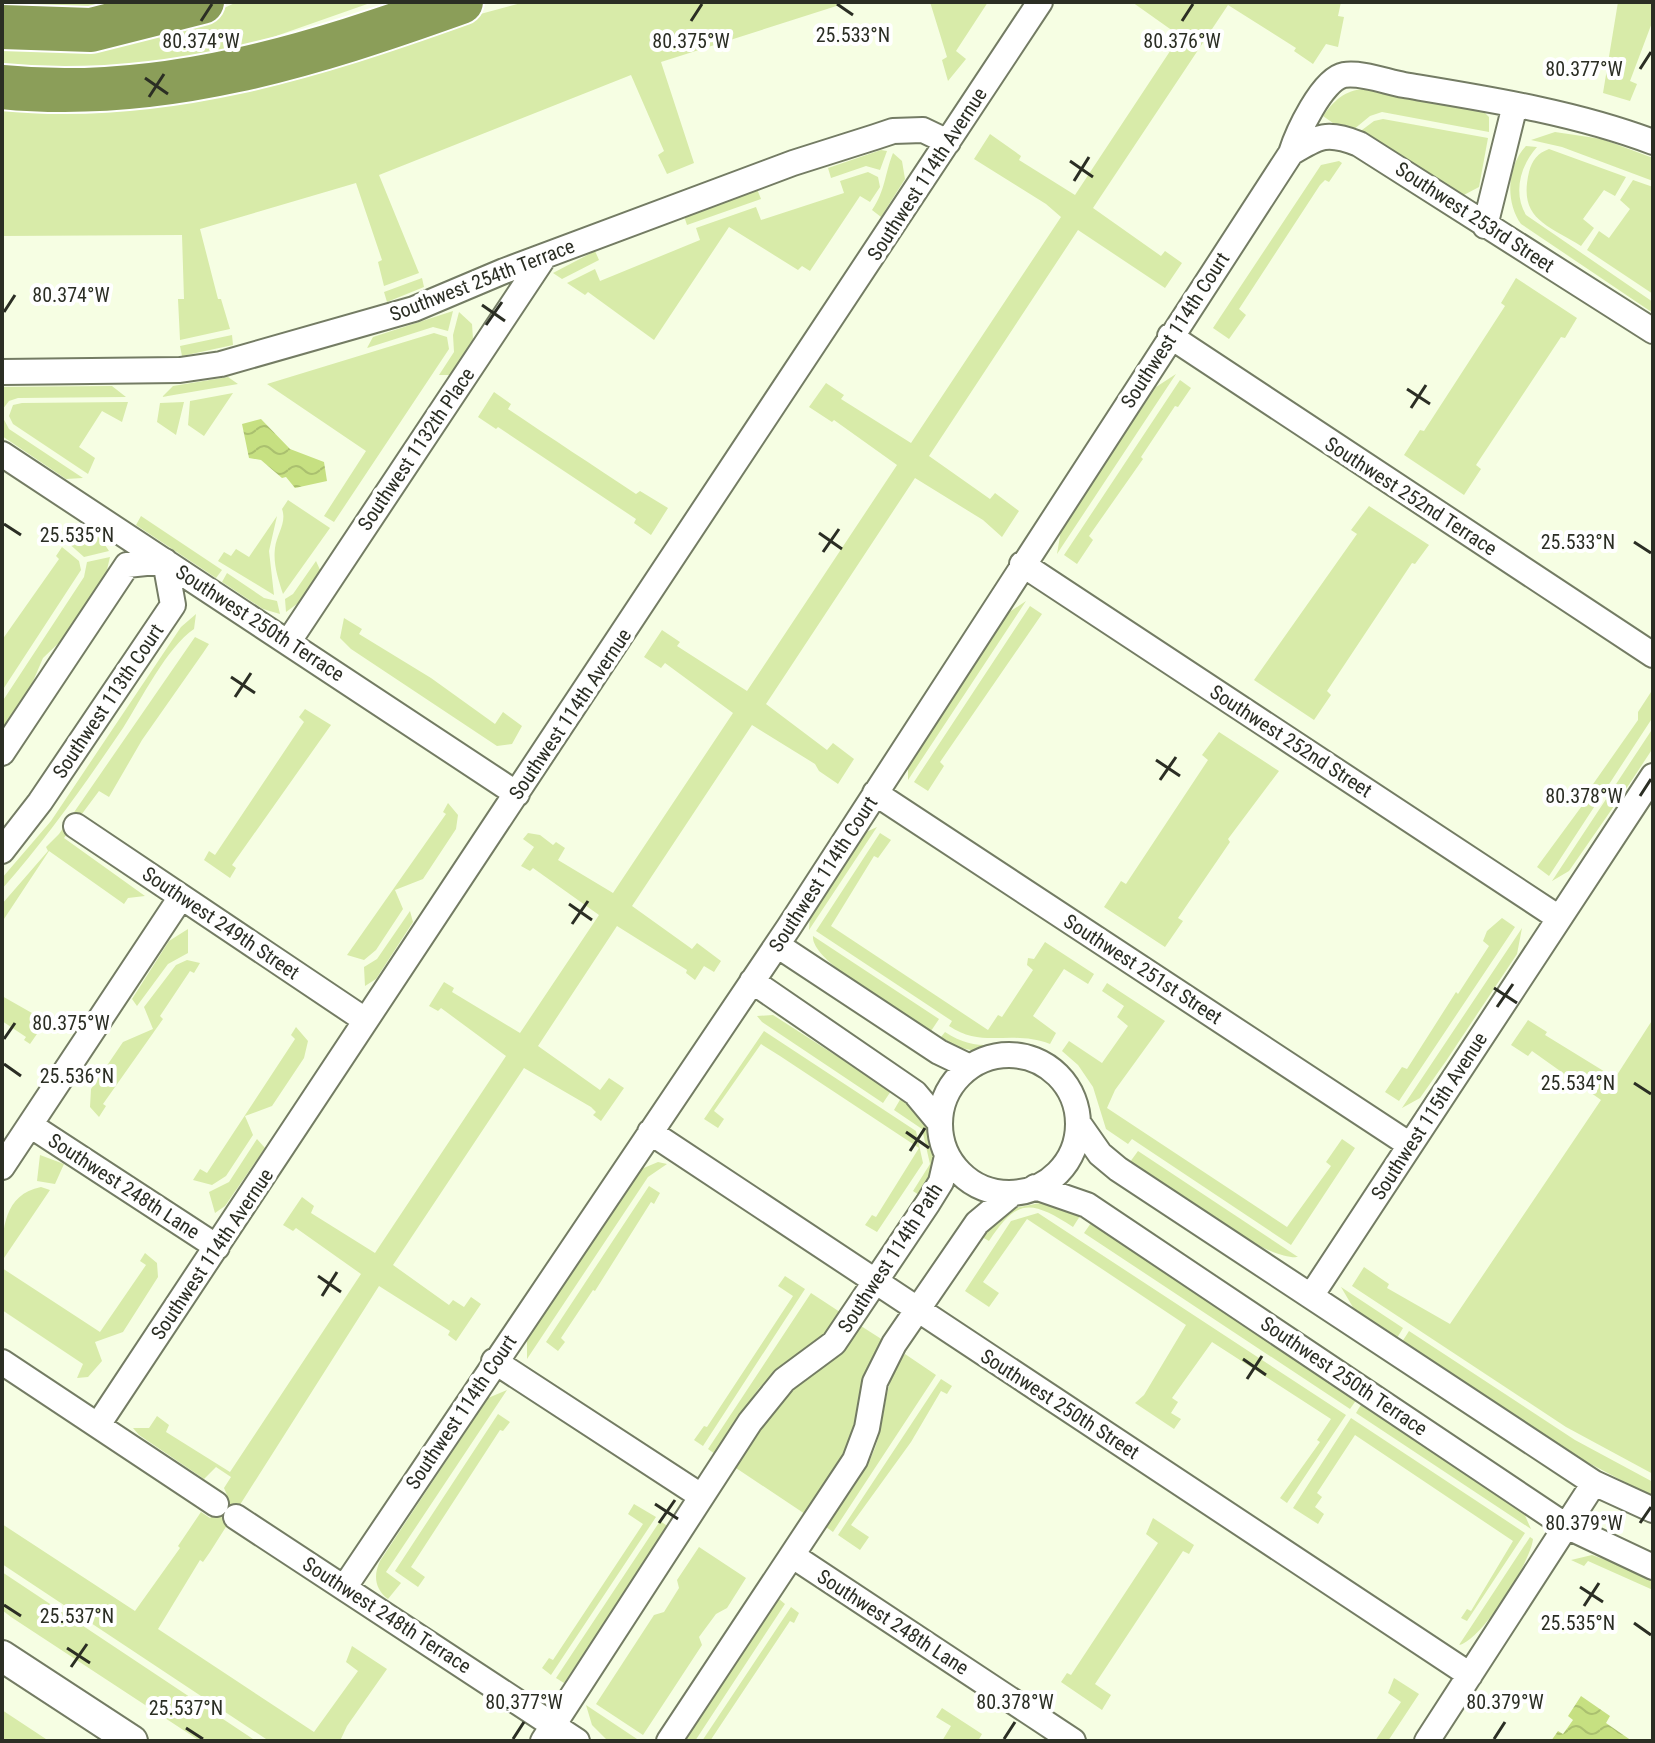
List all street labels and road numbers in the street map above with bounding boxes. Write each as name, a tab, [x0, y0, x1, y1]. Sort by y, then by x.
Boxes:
street label: Southwest 114th Avernue	[862, 83, 992, 265]
street label: Southwest 253rd Street	[1391, 157, 1559, 277]
street label: Southwest 254th Terrace	[386, 234, 578, 326]
street label: Southwest 114th Court	[1116, 248, 1234, 412]
street label: Southwest 1132th Place	[353, 363, 479, 535]
street label: Southwest 252nd Terrace	[1321, 431, 1501, 561]
street label: Southwest 250th Terrace	[171, 560, 349, 686]
street label: Southwest 113th Court	[47, 619, 169, 783]
street label: Southwest 114th Avernue	[504, 624, 636, 804]
street label: Southwest 252nd Street	[1205, 680, 1377, 802]
street label: Southwest 114th Court	[764, 792, 882, 956]
street label: Southwest 249th Street	[138, 862, 304, 985]
street label: Southwest 251st Street	[1059, 909, 1227, 1029]
street label: Southwest 115th Avenue	[1366, 1028, 1492, 1204]
street label: Southwest 248th Lane	[44, 1128, 204, 1244]
street label: Southwest 114th Avernue	[146, 1164, 278, 1344]
street label: Southwest 114th Path	[833, 1179, 947, 1337]
street label: Southwest 250th Terrace	[1256, 1311, 1432, 1441]
street label: Southwest 114th Court	[400, 1330, 522, 1494]
street label: Southwest 250th Street	[976, 1344, 1144, 1464]
street label: Southwest 248th Terrace	[298, 1552, 476, 1678]
street label: Southwest 248th Lane	[813, 1564, 973, 1680]

